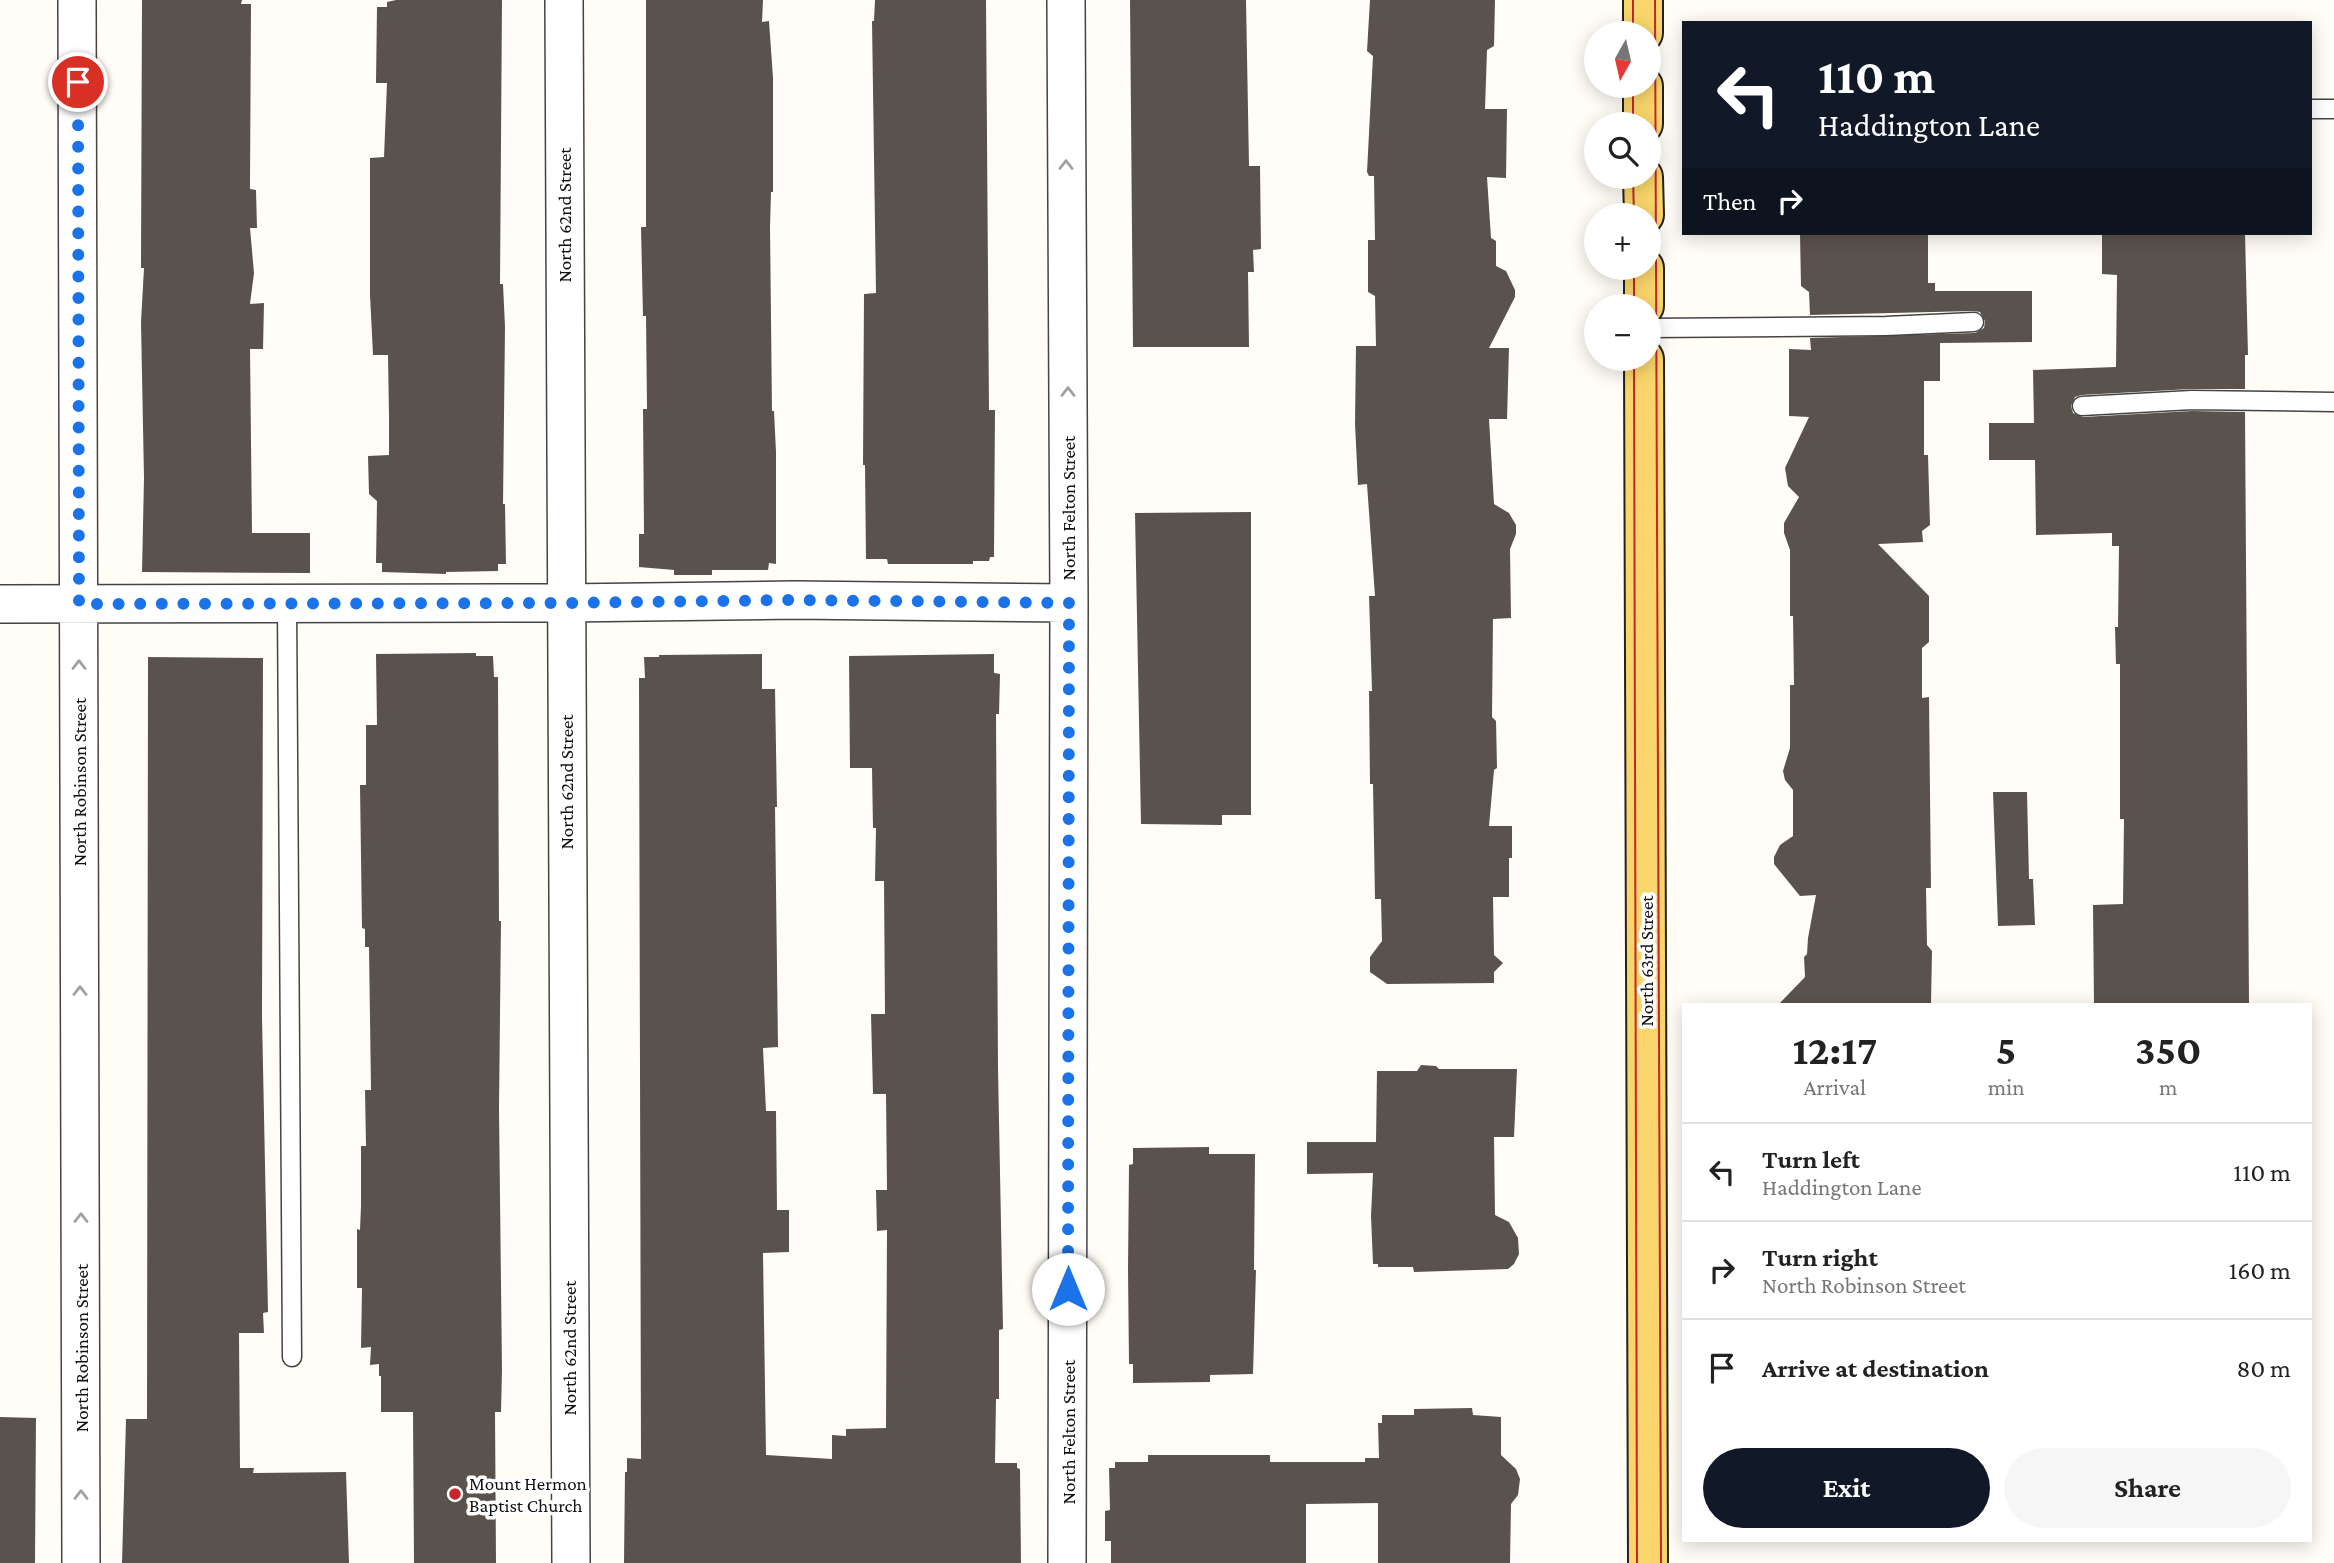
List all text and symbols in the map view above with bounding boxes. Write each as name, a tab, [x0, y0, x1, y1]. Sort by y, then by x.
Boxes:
north arrow	[1584, 21, 1661, 98]
map controls	[1584, 21, 1661, 371]
icon: left	[1703, 49, 1794, 140]
text: 110 m	[1818, 49, 1935, 104]
pin	[48, 52, 108, 112]
icon: arrive	[59, 63, 97, 101]
text: Haddington Lane	[1818, 107, 2040, 143]
button: search	[1584, 112, 1661, 189]
street label: North 62nd Street	[554, 147, 575, 283]
one-way arrow	[1059, 159, 1074, 170]
icon: right	[1771, 182, 1809, 220]
text: Then	[1703, 187, 1757, 216]
button: +	[1584, 203, 1661, 280]
button: −	[1584, 294, 1661, 371]
one-way arrow	[1060, 387, 1076, 397]
street label: North Felton Street	[1058, 435, 1079, 580]
one-way arrow	[71, 660, 87, 670]
street label: North Robinson Street	[69, 697, 90, 866]
street label: North 62nd Street	[556, 714, 577, 850]
street label: North 63rd Street	[1636, 895, 1657, 1027]
one-way arrow	[72, 985, 88, 996]
text: 12:17	[1792, 1026, 1877, 1073]
text: 5	[1996, 1026, 2016, 1073]
text: 350	[2135, 1026, 2202, 1073]
text: Arrival	[1804, 1074, 1866, 1100]
text: min	[1988, 1074, 2025, 1100]
text: m	[2159, 1074, 2178, 1100]
text: Turn left	[1762, 1145, 1860, 1174]
icon: left	[1703, 1153, 1741, 1191]
text: 110 m	[2233, 1158, 2291, 1187]
text: Haddington Lane	[1762, 1174, 1922, 1200]
one-way arrow	[73, 1213, 88, 1224]
text: Turn right	[1762, 1243, 1878, 1272]
icon: right	[1703, 1251, 1741, 1289]
position arrow	[1031, 1252, 1105, 1326]
text: 160 m	[2229, 1256, 2291, 1285]
street label: North Robinson Street	[71, 1263, 92, 1432]
text: North Robinson Street	[1762, 1272, 1966, 1298]
street label: North 62nd Street	[559, 1280, 580, 1416]
icon: arrive	[1703, 1349, 1741, 1387]
text: Arrive at destination	[1762, 1354, 1989, 1383]
text: 80 m	[2237, 1354, 2291, 1383]
street label: North Felton Street	[1058, 1359, 1079, 1504]
button: Exit	[1703, 1448, 1990, 1528]
button: Share	[2004, 1448, 2291, 1528]
place label: Mount Hermon Baptist Church	[469, 1473, 587, 1516]
marker: Mount Hermon Baptist Church	[447, 1486, 463, 1502]
one-way arrow	[73, 1489, 89, 1500]

